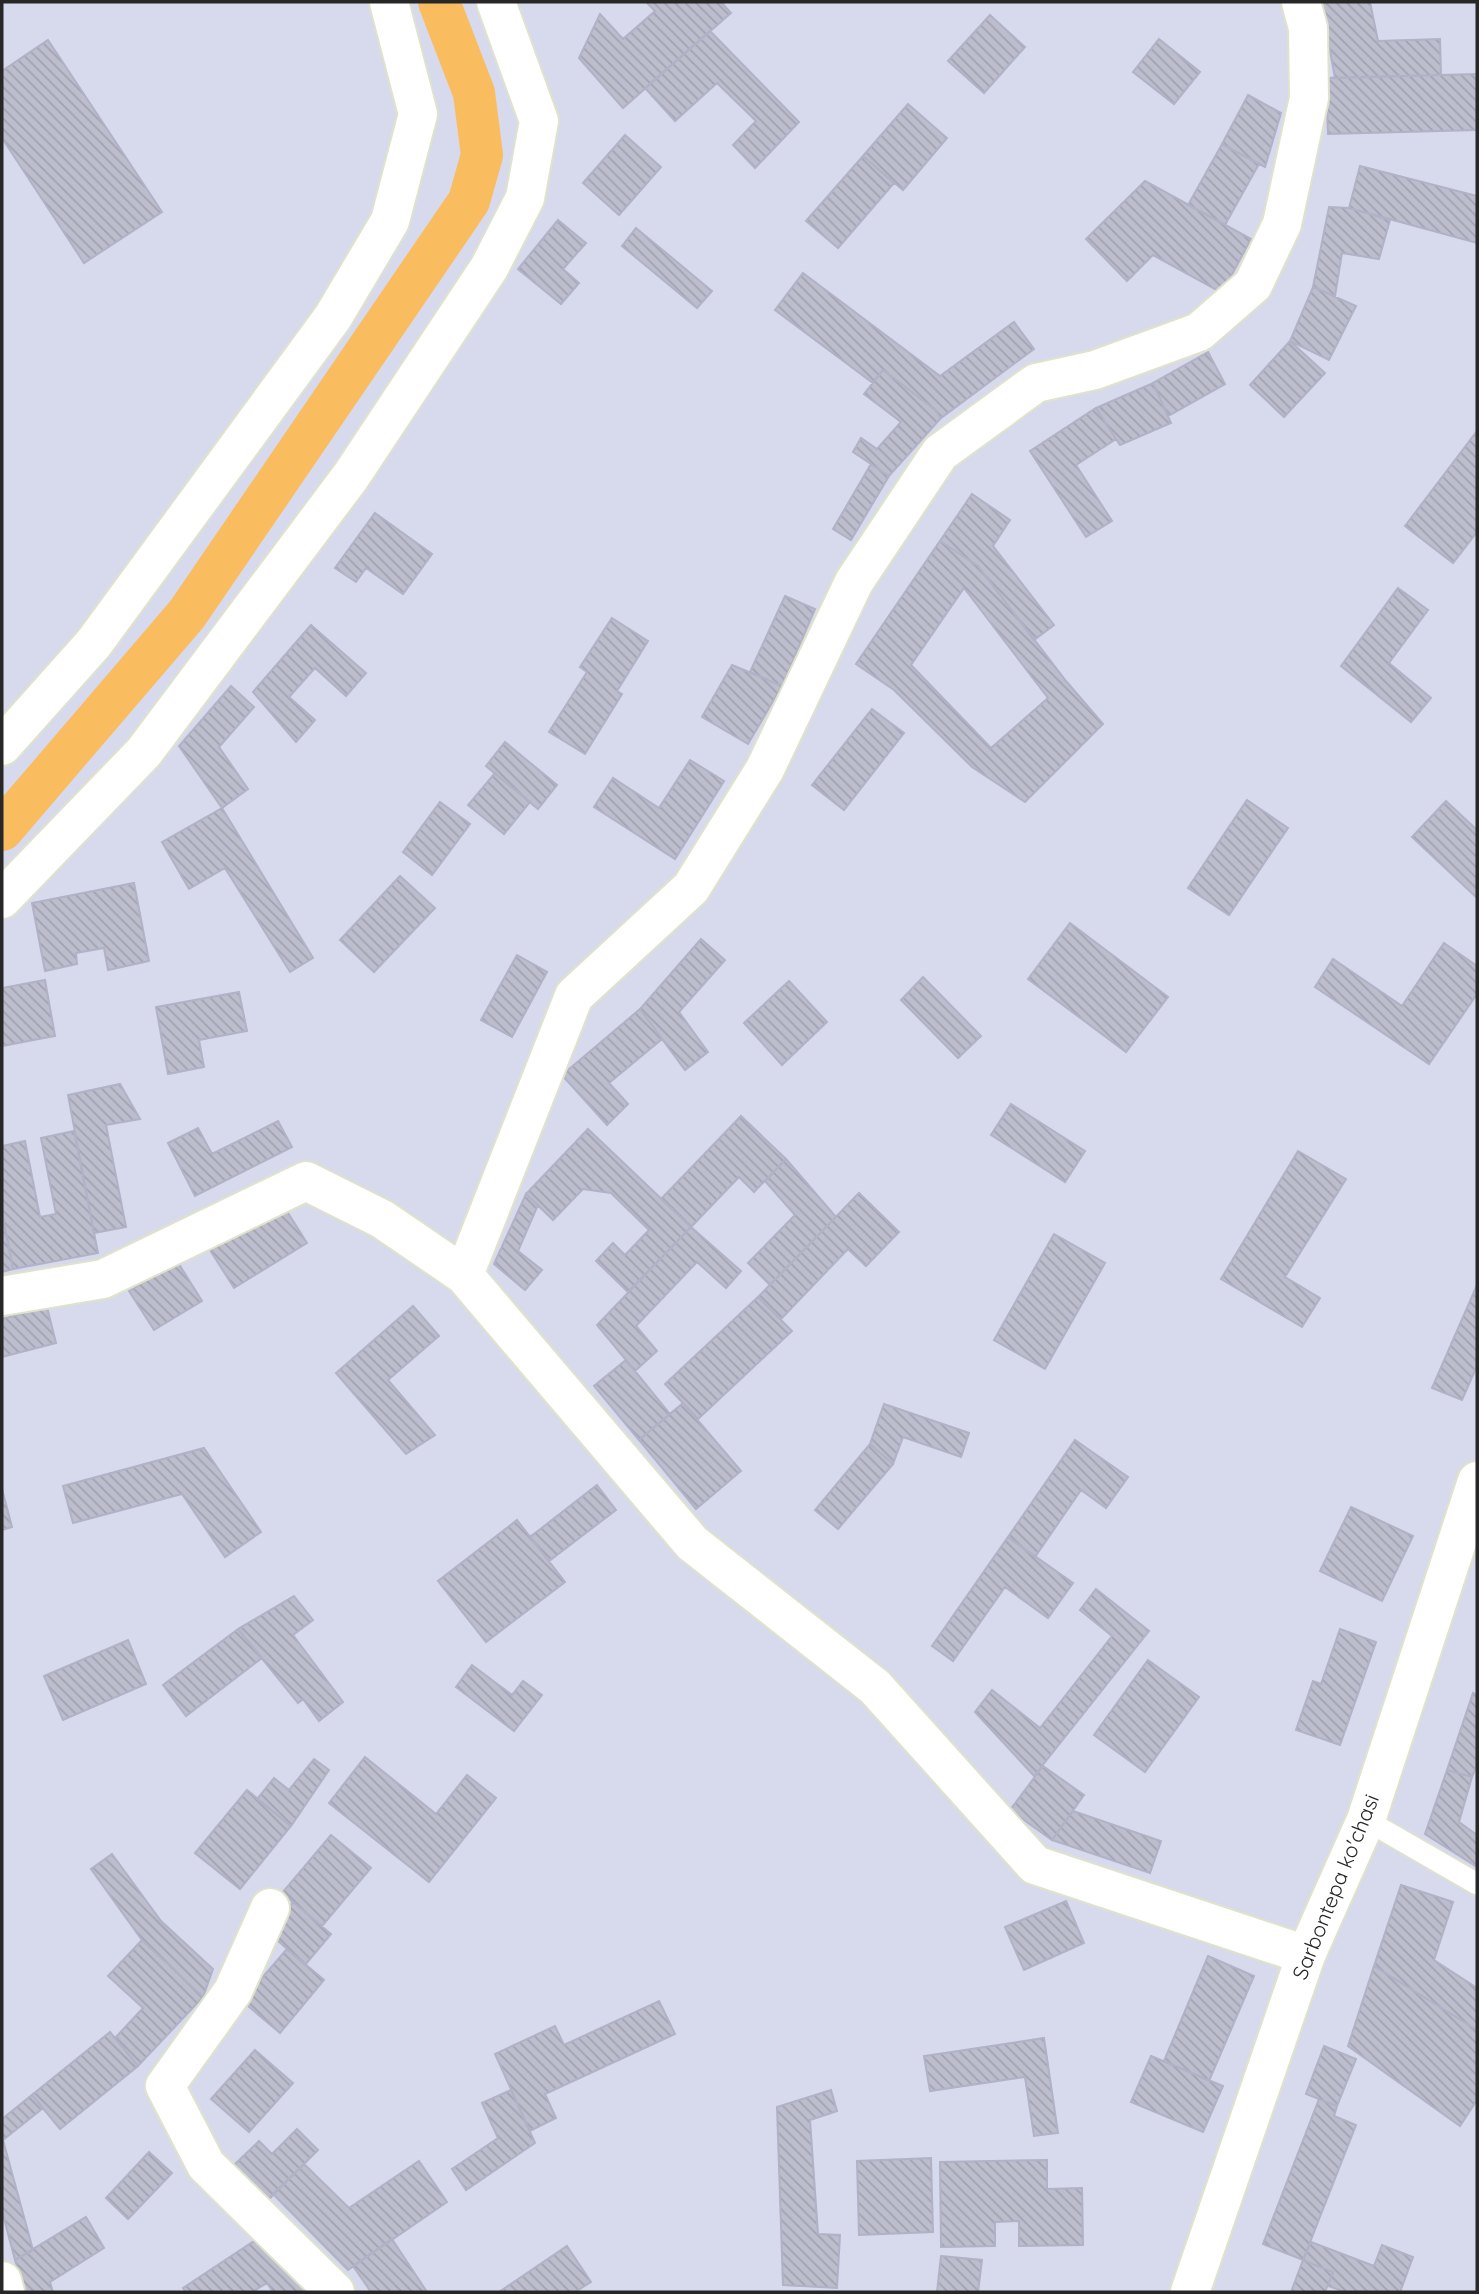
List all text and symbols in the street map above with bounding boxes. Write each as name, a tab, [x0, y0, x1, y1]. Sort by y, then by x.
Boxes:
street label: Sarbontepa ko'chasi	[1286, 1790, 1384, 1983]

